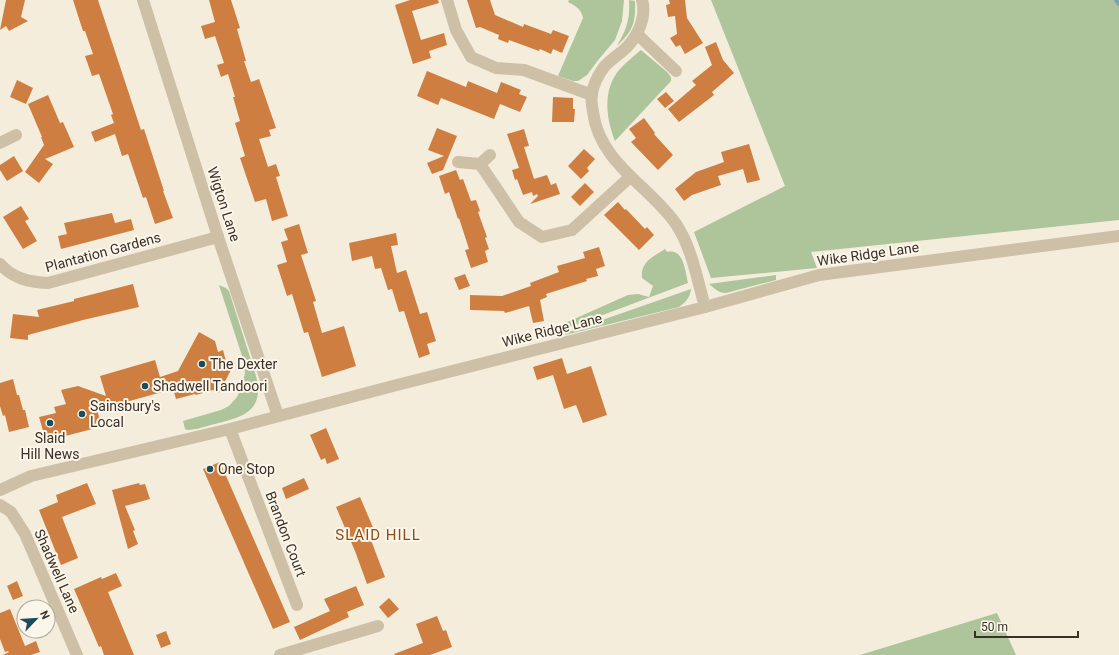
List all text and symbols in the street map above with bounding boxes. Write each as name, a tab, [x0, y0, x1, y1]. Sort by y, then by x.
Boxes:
street label: Wigton Lane	[204, 165, 244, 243]
street label: Plantation Gardens	[43, 229, 163, 275]
street label: Wike Ridge Lane	[816, 239, 920, 269]
street label: Wike Ridge Lane	[500, 310, 604, 350]
place label: The Dexter	[210, 356, 278, 372]
marker: The Dexter	[197, 359, 207, 369]
place label: Shadwell Tandoori	[153, 378, 267, 394]
marker: Shadwell Tandoori	[140, 381, 150, 391]
place label: Sainsbury's Local	[90, 398, 161, 430]
marker: Sainsbury's Local	[77, 409, 87, 419]
marker: Slaid Hill News	[45, 418, 55, 428]
place label: Slaid Hill News	[21, 430, 79, 462]
place label: One Stop	[218, 461, 275, 477]
marker: One Stop	[205, 464, 215, 474]
street label: Brandon Court	[262, 489, 310, 579]
district label: SLAID HILL	[335, 526, 421, 544]
street label: Shadwell Lane	[31, 527, 83, 615]
north arrow	[16, 599, 56, 639]
text: N	[37, 609, 52, 621]
scale bar	[975, 613, 1078, 639]
text: 50 m	[981, 620, 1008, 634]

